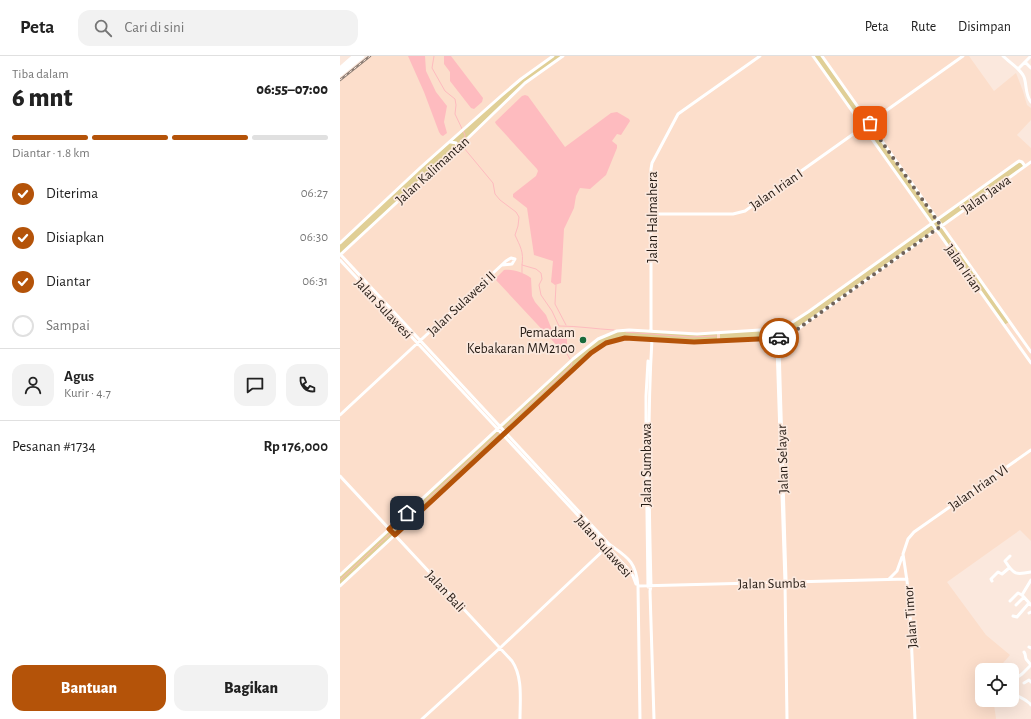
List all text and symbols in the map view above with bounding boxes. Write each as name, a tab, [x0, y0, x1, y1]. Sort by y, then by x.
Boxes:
search box	[78, 10, 358, 46]
icon: search	[92, 17, 114, 39]
text: Peta	[20, 18, 54, 37]
text: Cari di sini	[124, 20, 184, 35]
text: Peta	[865, 20, 889, 34]
text: Rute	[911, 20, 936, 34]
text: Disimpan	[958, 20, 1011, 34]
text: Tiba dalam	[12, 68, 69, 81]
text: 06:55–07:00	[256, 82, 328, 97]
text: 6 mnt	[12, 85, 72, 111]
pin	[853, 106, 887, 140]
icon: bag	[859, 112, 881, 134]
street label: Jalan Kalimantan	[393, 134, 472, 207]
text: Diantar · 1.8 km	[12, 147, 90, 160]
street label: Jalan Irian I	[748, 167, 806, 213]
street label: Jalan Halmahera	[646, 171, 660, 263]
street label: Jalan Jawa	[960, 173, 1014, 217]
icon: check	[12, 183, 34, 205]
text: Diterima	[46, 186, 98, 201]
text: 06:27	[301, 187, 328, 200]
icon: check	[12, 227, 34, 249]
text: Disiapkan	[46, 230, 104, 245]
text: 06:30	[300, 231, 328, 244]
street label: Jalan Irian	[942, 242, 985, 295]
street label: Jalan Sulawesi II	[425, 269, 498, 339]
icon: check	[12, 271, 34, 293]
text: Diantar	[46, 274, 90, 289]
text: 06:31	[302, 275, 328, 288]
street label: Jalan Sulawesi	[352, 276, 415, 342]
text: Sampai	[46, 318, 90, 333]
courier	[759, 318, 799, 358]
place label: Pemadam Kebakaran MM2100	[467, 326, 575, 356]
icon: car	[768, 327, 790, 349]
marker: Pemadam Kebakaran MM2100	[578, 335, 588, 345]
button: person	[12, 364, 54, 406]
button: chat	[234, 364, 276, 406]
button: phone	[286, 364, 328, 406]
text: Agus	[64, 369, 94, 384]
text: Kurir · 4.7	[64, 387, 111, 400]
street label: Jalan Sumbawa	[640, 423, 654, 507]
street label: Jalan Selayar	[775, 424, 791, 494]
text: Pesanan #1734	[12, 439, 96, 454]
text: Rp 176,000	[263, 439, 328, 454]
street label: Jalan Irian VI	[946, 462, 1011, 513]
pin	[390, 496, 424, 530]
icon: home	[396, 502, 418, 524]
street label: Jalan Sulawesi	[572, 513, 634, 580]
street label: Jalan Bali	[423, 568, 468, 615]
street label: Jalan Sumba	[738, 576, 807, 592]
street label: Jalan Timor	[902, 585, 920, 649]
map controls	[975, 663, 1019, 707]
button: locate	[975, 663, 1019, 707]
button: Bantuan	[12, 665, 166, 711]
button: Bagikan	[174, 665, 328, 711]

